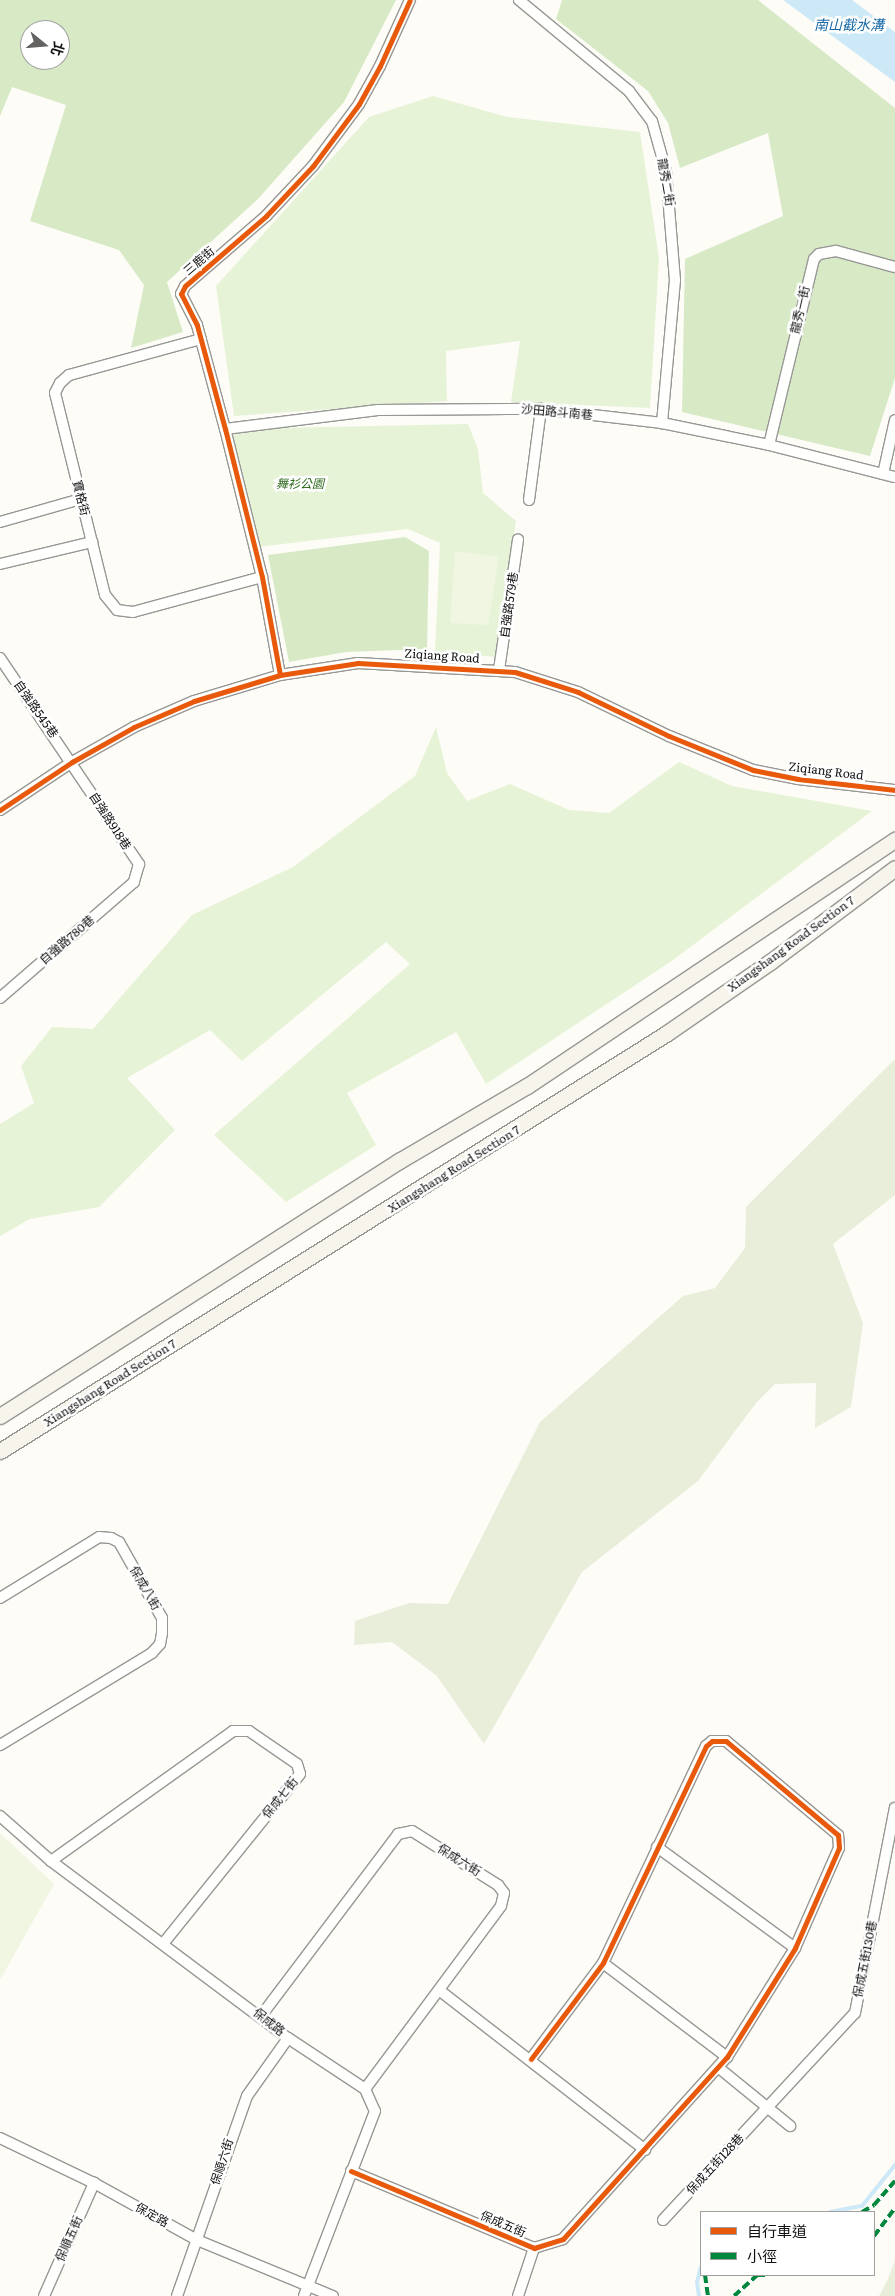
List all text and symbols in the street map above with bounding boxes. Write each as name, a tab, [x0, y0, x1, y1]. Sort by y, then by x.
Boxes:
water label: 南山截水溝	[814, 16, 884, 32]
north arrow	[20, 20, 70, 70]
text: 北	[47, 39, 70, 59]
street label: 龍秀二街	[655, 157, 677, 207]
street label: 三鹿街	[181, 244, 217, 278]
street label: 龍秀一街	[788, 285, 812, 335]
street label: 沙田路斗南巷	[521, 402, 593, 422]
park label: 舞衫公園	[276, 477, 324, 491]
street label: 寶格街	[70, 479, 92, 517]
street label: 自強路579巷	[497, 571, 521, 639]
street label: Ziqiang Road	[404, 646, 480, 666]
street label: 自強路545巷	[11, 678, 61, 740]
street label: Ziqiang Road	[788, 759, 864, 783]
street label: 自強路918巷	[86, 789, 134, 853]
street label: Xiangshang Road Section 7	[725, 893, 857, 995]
street label: 自強路780巷	[37, 912, 97, 968]
street label: Xiangshang Road Section 7	[385, 1122, 523, 1216]
street label: Xiangshang Road Section 7	[41, 1336, 179, 1430]
street label: 保成八街	[127, 1564, 163, 1612]
street label: 保成七街	[259, 1775, 301, 1821]
street label: 保成六街	[435, 1841, 483, 1879]
street label: 保成五街130巷	[850, 1919, 880, 1999]
street label: 保成路	[250, 2005, 288, 2039]
street label: 保成五街128巷	[683, 2131, 747, 2197]
street label: 保順六街	[208, 2137, 236, 2187]
street label: 保定路	[133, 2200, 171, 2230]
street label: 保成五街	[478, 2208, 528, 2240]
legend	[700, 2211, 875, 2276]
street label: 保順五街	[53, 2214, 85, 2264]
text: 自行車道	[747, 2219, 807, 2242]
text: 小徑	[747, 2244, 777, 2267]

